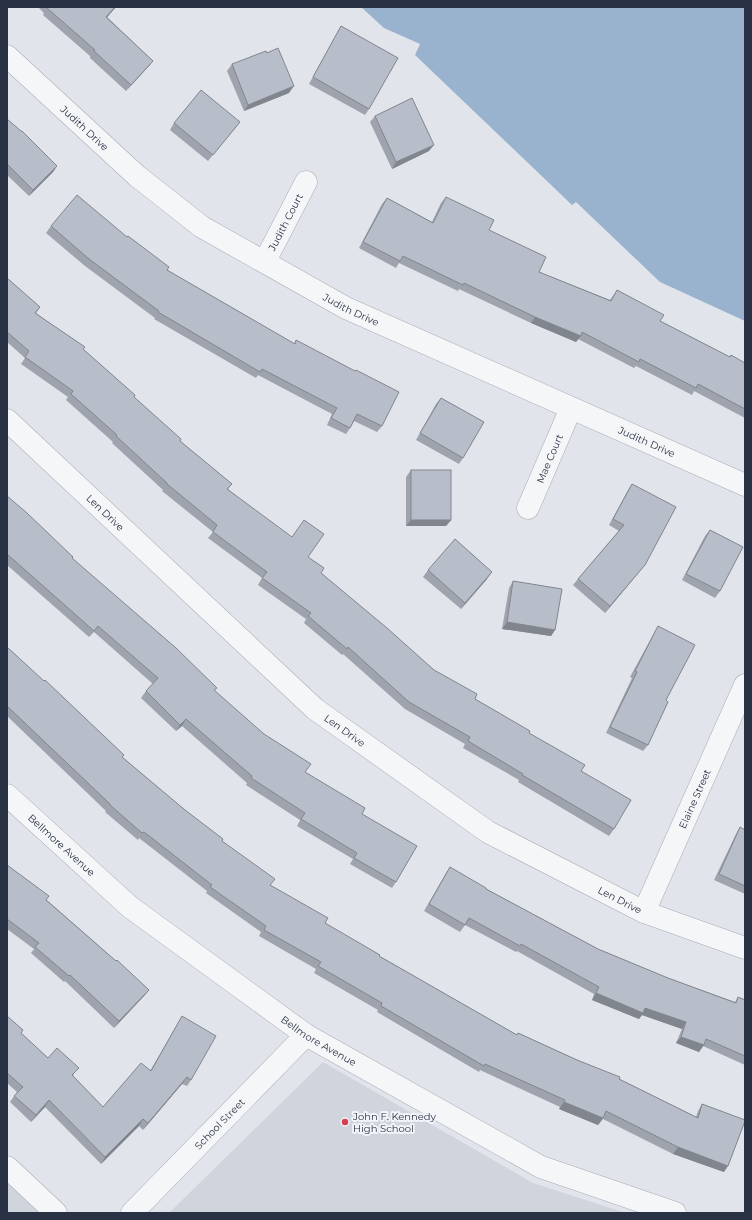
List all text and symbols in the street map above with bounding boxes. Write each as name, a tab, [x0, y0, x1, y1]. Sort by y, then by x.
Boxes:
street label: Judith Drive	[57, 102, 112, 153]
street label: Judith Court	[265, 191, 305, 254]
street label: Judith Drive	[320, 290, 381, 328]
street label: Judith Drive	[616, 423, 677, 460]
street label: Mae Court	[533, 432, 566, 485]
street label: Len Drive	[84, 491, 127, 533]
street label: Len Drive	[322, 711, 368, 749]
street label: Elaine Street	[676, 767, 713, 830]
street label: Bellmore Avenue	[25, 811, 98, 879]
street label: Len Drive	[596, 883, 644, 916]
street label: Bellmore Avenue	[279, 1013, 359, 1069]
street label: School Street	[191, 1095, 247, 1152]
place label: John F. Kennedy High School	[352, 1110, 437, 1135]
marker: John F. Kennedy High School	[340, 1117, 350, 1127]

